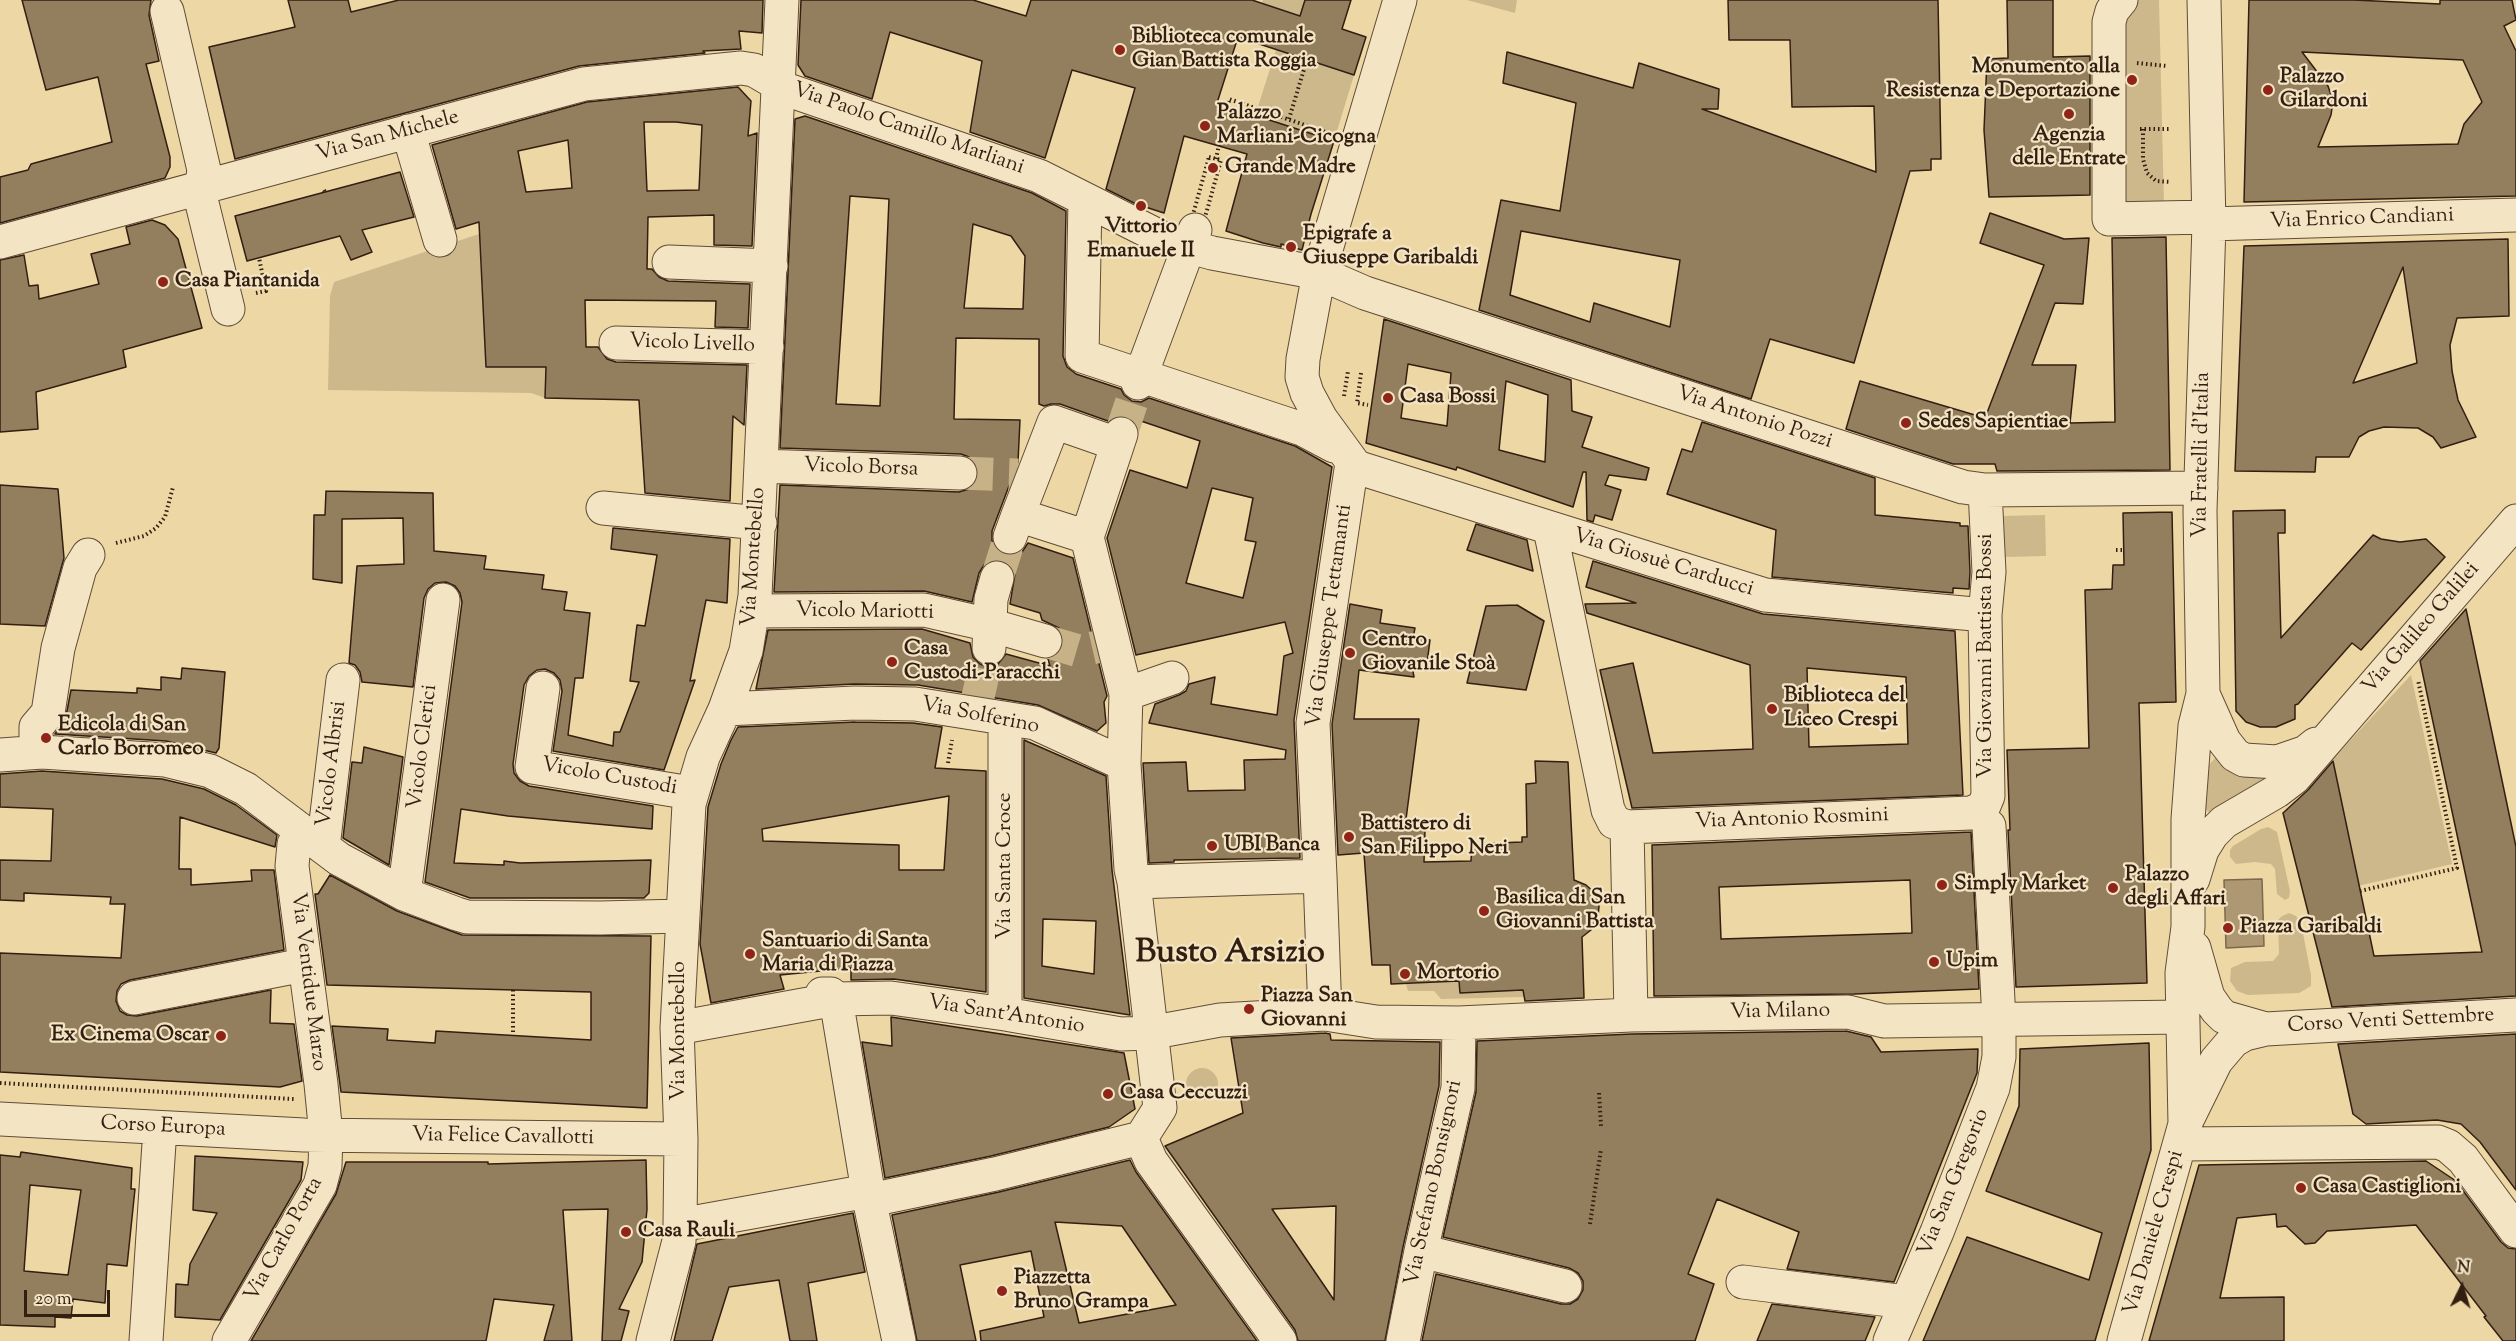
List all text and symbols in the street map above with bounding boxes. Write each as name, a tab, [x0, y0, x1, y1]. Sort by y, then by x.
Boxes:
place label: Biblioteca comunale Gian Battista Roggia	[1132, 25, 1316, 75]
marker: Biblioteca comunale Gian Battista Roggia	[1113, 43, 1127, 57]
place label: Monumento alla Resistenza e Deportazione	[1886, 55, 2120, 105]
place label: Palazzo Gilardoni	[2280, 65, 2368, 115]
marker: Monumento alla Resistenza e Deportazione	[2125, 73, 2139, 87]
street label: Via Paolo Camillo Marliani	[789, 78, 1027, 182]
marker: Palazzo Gilardoni	[2261, 83, 2275, 97]
place label: Palazzo Marliani-Cicogna	[1217, 101, 1376, 151]
street label: Via San Michele	[314, 106, 462, 168]
marker: Agenzia delle Entrate	[2062, 107, 2076, 121]
marker: Palazzo Marliani-Cicogna	[1198, 119, 1212, 133]
place label: Agenzia delle Entrate	[2012, 123, 2126, 173]
place label: Grande Madre	[1225, 155, 1356, 181]
marker: Grande Madre	[1206, 161, 1220, 175]
marker: Vittorio Emanuele II	[1134, 199, 1148, 213]
street label: Via Enrico Candiani	[2269, 204, 2455, 236]
place label: Vittorio Emanuele II	[1087, 215, 1195, 265]
place label: Epigrafe a Giuseppe Garibaldi	[1303, 222, 1478, 272]
marker: Epigrafe a Giuseppe Garibaldi	[1284, 240, 1298, 254]
place label: Casa Piantanida	[175, 269, 320, 295]
marker: Casa Piantanida	[156, 275, 170, 289]
street label: Vicolo Livello	[629, 330, 755, 360]
street label: Via Fratelli d'Italia	[2189, 372, 2217, 538]
street label: Via Antonio Pozzi	[1673, 382, 1835, 456]
place label: Casa Bossi	[1400, 385, 1496, 411]
marker: Casa Bossi	[1381, 391, 1395, 405]
place label: Sedes Sapientiae	[1918, 410, 2068, 436]
marker: Sedes Sapientiae	[1899, 416, 1913, 430]
street label: Vicolo Borsa	[803, 454, 919, 484]
street label: Via Montebello	[738, 487, 772, 627]
street label: Via Giuseppe Tettamanti	[1303, 503, 1359, 729]
street label: Via Giosuè Carducci	[1570, 525, 1756, 603]
street label: Via Giovanni Battista Bossi	[1974, 533, 2000, 779]
street label: Via Galileo Galilei	[2358, 558, 2486, 700]
street label: Vicolo Mariotti	[796, 599, 934, 627]
place label: Centro Giovanile Stoà	[1362, 628, 1496, 678]
place label: Casa Custodi-Paracchi	[904, 637, 1060, 687]
marker: Centro Giovanile Stoà	[1343, 646, 1357, 660]
marker: Casa Custodi-Paracchi	[885, 655, 899, 669]
street label: Vicolo Clerici	[404, 683, 444, 811]
place label: Biblioteca del Liceo Crespi	[1784, 684, 1905, 734]
street label: Via Solferino	[919, 693, 1041, 741]
street label: Vicolo Albrisi	[313, 700, 353, 828]
marker: Biblioteca del Liceo Crespi	[1765, 702, 1779, 716]
place label: Edicola di San Carlo Borromeo	[58, 713, 204, 763]
marker: Edicola di San Carlo Borromeo	[39, 731, 53, 745]
street label: Vicolo Custodi	[539, 754, 679, 802]
street label: Via Santa Croce	[993, 793, 1019, 939]
street label: Via Antonio Rosmini	[1695, 804, 1889, 836]
place label: Battistero di San Filippo Neri	[1361, 812, 1508, 862]
marker: Battistero di San Filippo Neri	[1342, 830, 1356, 844]
place label: UBI Banca	[1224, 833, 1320, 859]
marker: UBI Banca	[1205, 839, 1219, 853]
place label: Palazzo degli Affari	[2125, 863, 2226, 913]
place label: Simply Market	[1954, 872, 2086, 898]
marker: Simply Market	[1935, 878, 1949, 892]
marker: Palazzo degli Affari	[2106, 881, 2120, 895]
place label: Basilica di San Giovanni Battista	[1496, 886, 1654, 936]
street label: Via Ventidue Marzo	[284, 891, 330, 1073]
marker: Basilica di San Giovanni Battista	[1477, 904, 1491, 918]
place label: Piazza Garibaldi	[2240, 915, 2382, 941]
marker: Piazza Garibaldi	[2221, 921, 2235, 935]
place label: Santuario di Santa Maria di Piazza	[762, 929, 928, 979]
district label: Busto Arsizio	[1135, 935, 1325, 975]
marker: Santuario di Santa Maria di Piazza	[743, 947, 757, 961]
place label: Upim	[1946, 949, 1998, 975]
marker: Upim	[1927, 955, 1941, 969]
street label: Via Montebello	[667, 961, 693, 1101]
place label: Mortorio	[1417, 961, 1499, 987]
marker: Mortorio	[1398, 967, 1412, 981]
place label: Piazza San Giovanni	[1261, 984, 1353, 1034]
street label: Via Sant'Antonio	[926, 991, 1086, 1041]
street label: Via Milano	[1730, 1000, 1830, 1026]
marker: Piazza San Giovanni	[1242, 1002, 1256, 1016]
street label: Corso Venti Settembre	[2287, 1004, 2495, 1040]
place label: Ex Cinema Oscar	[51, 1023, 209, 1049]
marker: Ex Cinema Oscar	[214, 1029, 228, 1043]
street label: Via Stefano Bonsignori	[1401, 1078, 1469, 1288]
place label: Casa Ceccuzzi	[1120, 1081, 1248, 1107]
marker: Casa Ceccuzzi	[1101, 1087, 1115, 1101]
street label: Via San Gregorio	[1914, 1106, 1996, 1260]
street label: Corso Europa	[100, 1112, 226, 1144]
street label: Via Felice Cavallotti	[412, 1124, 594, 1152]
street label: Via Daniele Crespi	[2119, 1148, 2191, 1318]
street label: Via Carlo Porta	[240, 1173, 330, 1307]
place label: Casa Castiglioni	[2313, 1175, 2461, 1201]
marker: Casa Castiglioni	[2294, 1181, 2308, 1195]
place label: Casa Rauli	[638, 1219, 735, 1245]
marker: Casa Rauli	[619, 1225, 633, 1239]
north arrow	[2432, 1257, 2492, 1317]
text: N	[2456, 1257, 2471, 1281]
place label: Piazzetta Bruno Grampa	[1014, 1266, 1149, 1316]
scale bar	[27, 1278, 112, 1316]
marker: Piazzetta Bruno Grampa	[995, 1284, 1009, 1298]
text: 20 m	[35, 1287, 72, 1313]

